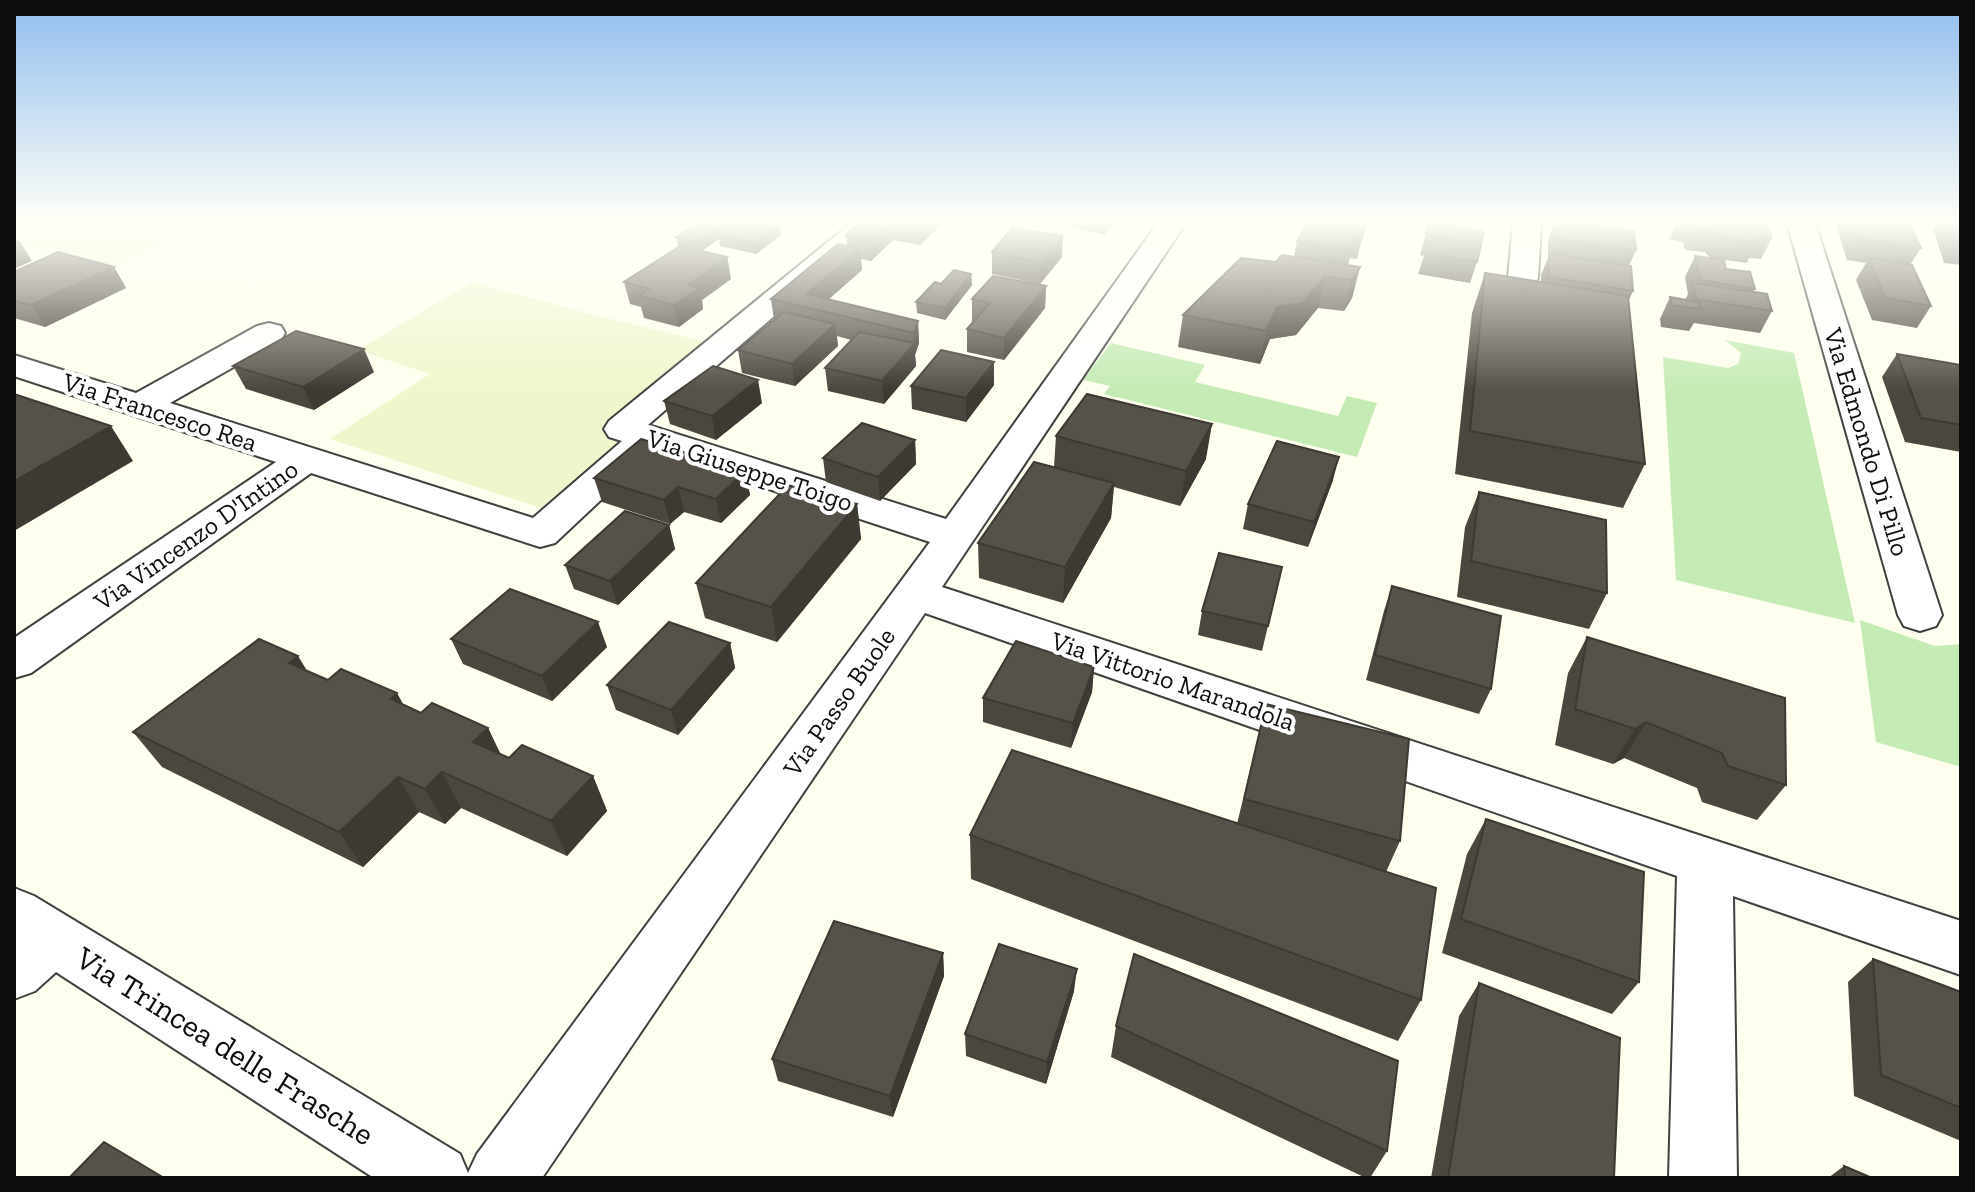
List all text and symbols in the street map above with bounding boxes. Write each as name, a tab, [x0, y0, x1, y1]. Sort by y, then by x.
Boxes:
street label: Via Edmondo Di Pillo	[1817, 323, 1917, 560]
street label: Via Francesco Rea	[58, 365, 262, 459]
street label: Via Giuseppe Toigo	[642, 421, 857, 518]
street label: Via Vincenzo D'Intino	[87, 453, 304, 618]
street label: Via Passo Buole	[775, 621, 902, 783]
street label: Via Vittorio Marandola	[1046, 624, 1299, 738]
street label: Via Trincea delle Frasche	[68, 938, 381, 1153]

